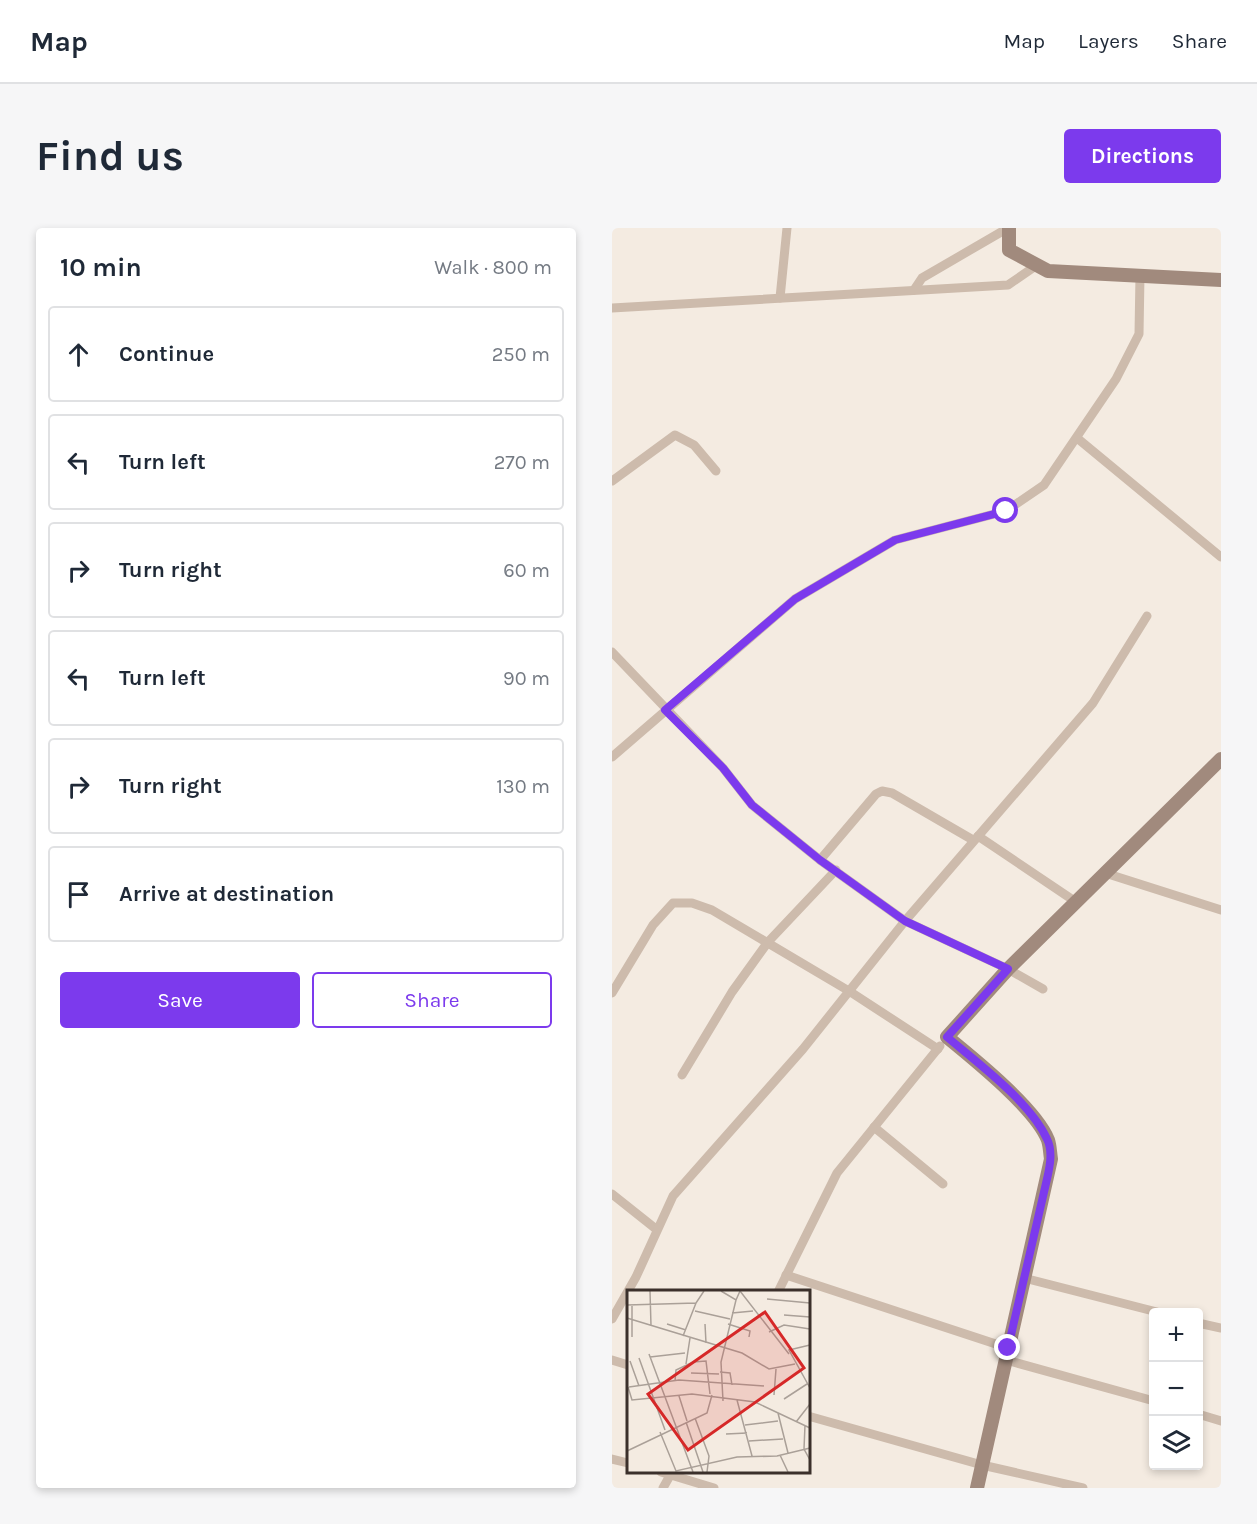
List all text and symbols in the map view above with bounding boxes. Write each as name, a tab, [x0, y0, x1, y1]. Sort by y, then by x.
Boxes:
text: Map	[30, 25, 88, 58]
text: Map	[1003, 29, 1045, 53]
text: Layers	[1078, 29, 1139, 53]
text: Share	[1172, 29, 1227, 53]
button: Directions	[1064, 129, 1221, 183]
text: Find us	[36, 131, 184, 181]
text: 10 min	[60, 252, 142, 283]
text: Walk · 800 m	[434, 256, 552, 279]
icon: ahead	[62, 338, 95, 371]
text: Continue	[119, 341, 214, 367]
text: 250 m	[492, 343, 550, 366]
icon: left	[62, 446, 95, 479]
text: Turn left	[119, 449, 206, 475]
text: 270 m	[494, 451, 550, 474]
route start	[992, 497, 1018, 523]
icon: right	[62, 554, 95, 587]
text: Turn right	[119, 557, 222, 583]
text: 60 m	[503, 559, 550, 582]
icon: left	[62, 662, 95, 695]
text: Turn left	[119, 665, 206, 691]
text: 90 m	[503, 667, 550, 690]
icon: right	[62, 770, 95, 803]
text: Turn right	[119, 773, 222, 799]
text: 130 m	[496, 775, 550, 798]
icon: arrive	[62, 878, 95, 911]
text: Arrive at destination	[119, 881, 334, 907]
button: Save	[60, 972, 300, 1028]
button: Share	[312, 972, 552, 1028]
inset map	[627, 1290, 810, 1473]
map controls	[1149, 1308, 1203, 1470]
button: +	[1149, 1308, 1203, 1362]
route end	[994, 1334, 1020, 1360]
button: −	[1149, 1362, 1203, 1416]
button: layers	[1149, 1416, 1203, 1470]

